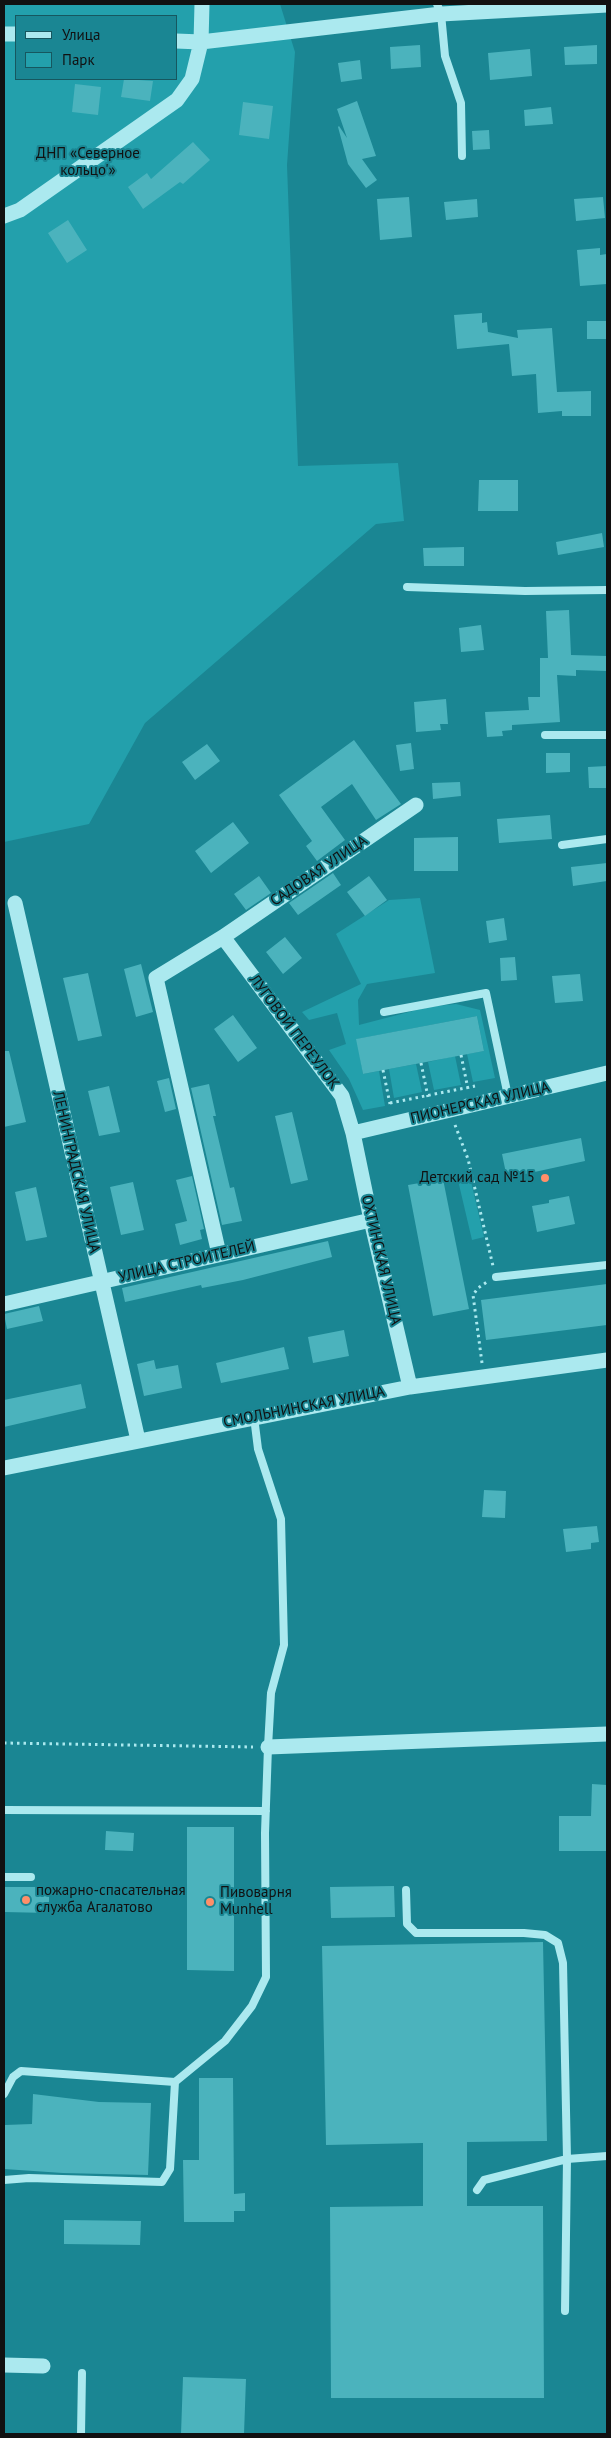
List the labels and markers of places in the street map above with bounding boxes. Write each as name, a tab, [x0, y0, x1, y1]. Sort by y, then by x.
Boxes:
place label: Детский сад №15	[420, 1169, 535, 1187]
marker: Детский сад №15	[539, 1172, 551, 1184]
place label: пожарно-спасательная служба Агалатово	[36, 1882, 186, 1917]
place label: Пивоварня Munhell	[220, 1884, 292, 1919]
marker: пожарно-спасательная служба Агалатово	[20, 1894, 32, 1906]
marker: Пивоварня Munhell	[204, 1896, 216, 1908]

